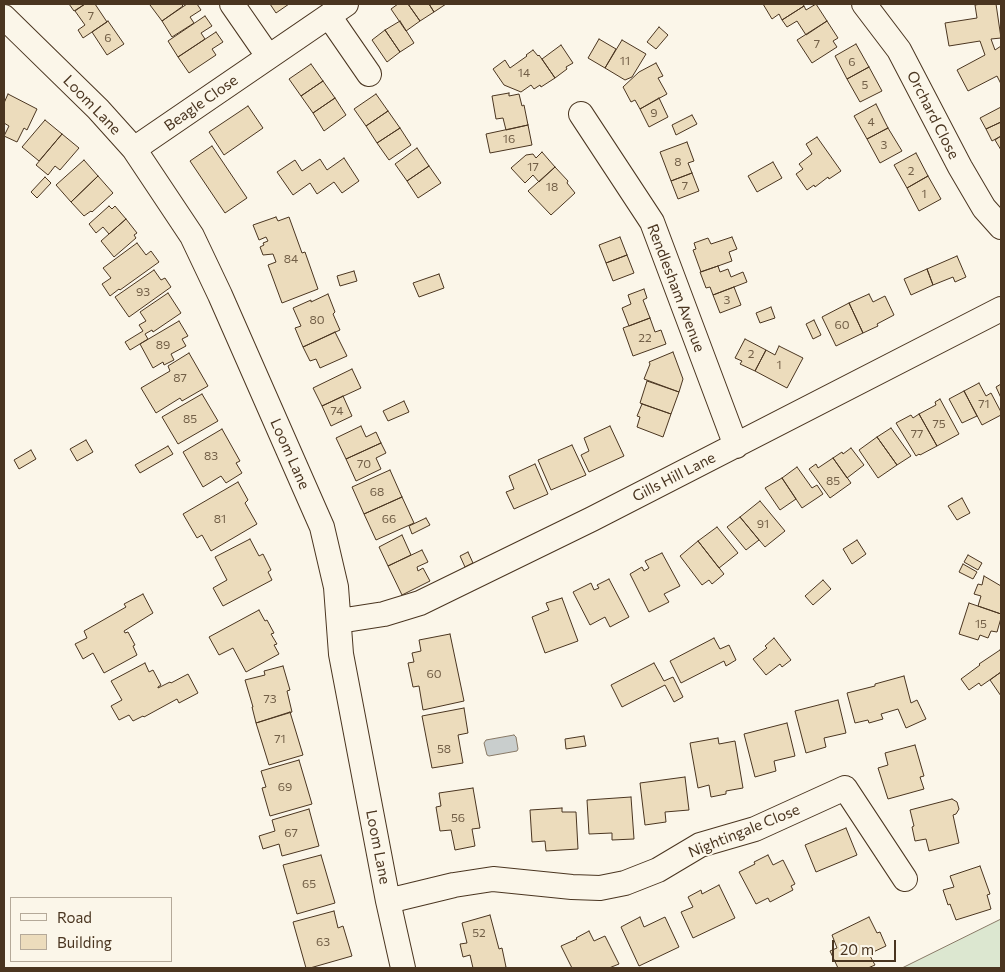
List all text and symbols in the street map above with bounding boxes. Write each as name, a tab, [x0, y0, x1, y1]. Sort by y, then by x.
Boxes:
house number: 7	[88, 9, 94, 23]
house number: 6	[104, 31, 112, 45]
house number: 7	[814, 37, 820, 51]
house number: 11	[620, 54, 630, 68]
house number: 6	[848, 55, 856, 69]
house number: 14	[518, 66, 530, 80]
street label: Orchard Close	[903, 68, 963, 162]
street label: Beagle Close	[161, 71, 241, 135]
street label: Loom Lane	[59, 72, 125, 138]
house number: 5	[862, 78, 868, 92]
house number: 9	[650, 106, 658, 120]
house number: 4	[867, 115, 875, 129]
house number: 16	[503, 132, 515, 146]
house number: 3	[881, 138, 887, 152]
house number: 8	[674, 155, 682, 169]
house number: 17	[527, 160, 539, 174]
house number: 2	[908, 164, 914, 178]
house number: 7	[682, 179, 688, 193]
house number: 18	[546, 180, 558, 194]
house number: 1	[921, 187, 927, 201]
street label: Rendlesham Avenue	[643, 221, 709, 355]
house number: 84	[284, 252, 298, 266]
house number: 93	[136, 285, 150, 299]
house number: 3	[724, 293, 730, 307]
house number: 80	[309, 313, 325, 327]
house number: 60	[834, 318, 850, 332]
house number: 22	[638, 331, 652, 345]
house number: 89	[156, 338, 170, 352]
house number: 2	[748, 347, 754, 361]
house number: 1	[776, 358, 782, 372]
house number: 87	[173, 371, 187, 385]
house number: 71	[978, 397, 990, 411]
house number: 74	[331, 404, 343, 418]
house number: 85	[183, 412, 197, 426]
street label: Loom Lane	[266, 416, 314, 492]
house number: 75	[932, 417, 946, 431]
house number: 77	[911, 427, 923, 441]
street label: Gills Hill Lane	[630, 448, 718, 506]
house number: 83	[204, 449, 218, 463]
house number: 70	[357, 457, 371, 471]
house number: 85	[826, 474, 840, 488]
house number: 68	[370, 485, 384, 499]
house number: 81	[214, 512, 226, 526]
house number: 66	[382, 512, 396, 526]
house number: 91	[757, 517, 769, 531]
house number: 15	[975, 617, 987, 631]
house number: 60	[426, 667, 442, 681]
house number: 73	[263, 692, 277, 706]
house number: 71	[274, 732, 286, 746]
house number: 58	[437, 742, 451, 756]
house number: 69	[278, 780, 292, 794]
street label: Nightingale Close	[686, 800, 802, 862]
street label: Loom Lane	[362, 808, 394, 886]
house number: 56	[451, 811, 465, 825]
house number: 67	[284, 826, 298, 840]
house number: 65	[302, 877, 316, 891]
legend	[10, 897, 172, 962]
text: Road	[57, 908, 92, 926]
house number: 52	[472, 926, 486, 940]
scale bar	[835, 930, 899, 962]
text: Building	[57, 933, 112, 951]
house number: 63	[316, 935, 330, 949]
text: 20 m	[840, 940, 874, 958]

